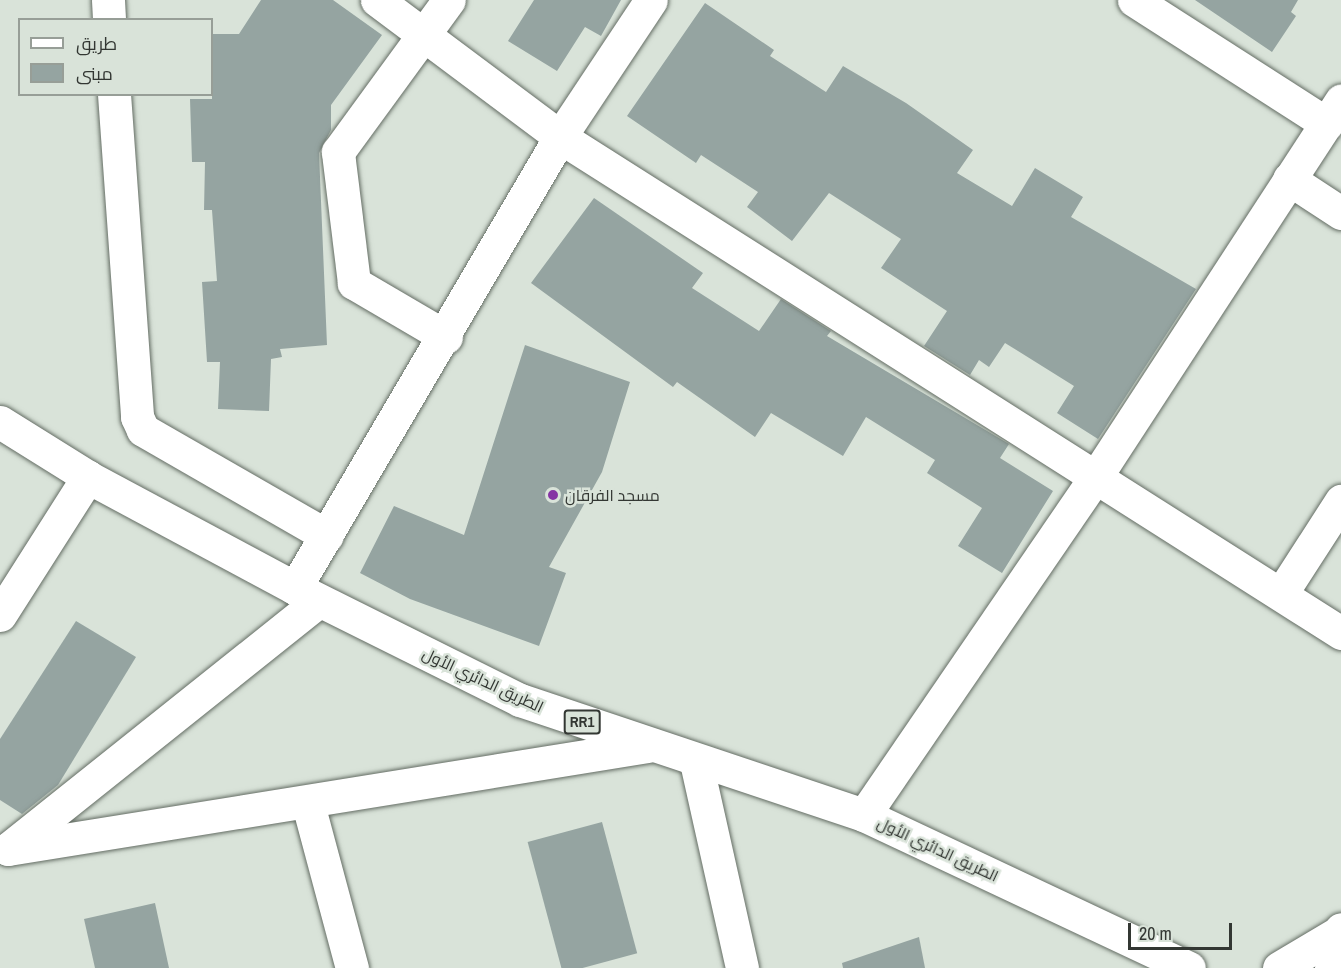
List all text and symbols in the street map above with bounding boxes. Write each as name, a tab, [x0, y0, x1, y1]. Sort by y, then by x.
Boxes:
legend	[18, 18, 213, 96]
text: طريق	[76, 31, 117, 56]
text: مبنى	[76, 61, 113, 86]
place label: مسجد الفرقان	[565, 485, 660, 505]
marker: مسجد الفرقان	[546, 488, 560, 502]
street label: الطريق الدائري الأول	[419, 643, 547, 717]
road number: RR1	[562, 710, 602, 734]
street label: الطريق الدائري الأول	[874, 812, 1002, 886]
scale bar	[1131, 911, 1234, 949]
text: 20 m	[1139, 921, 1172, 946]

